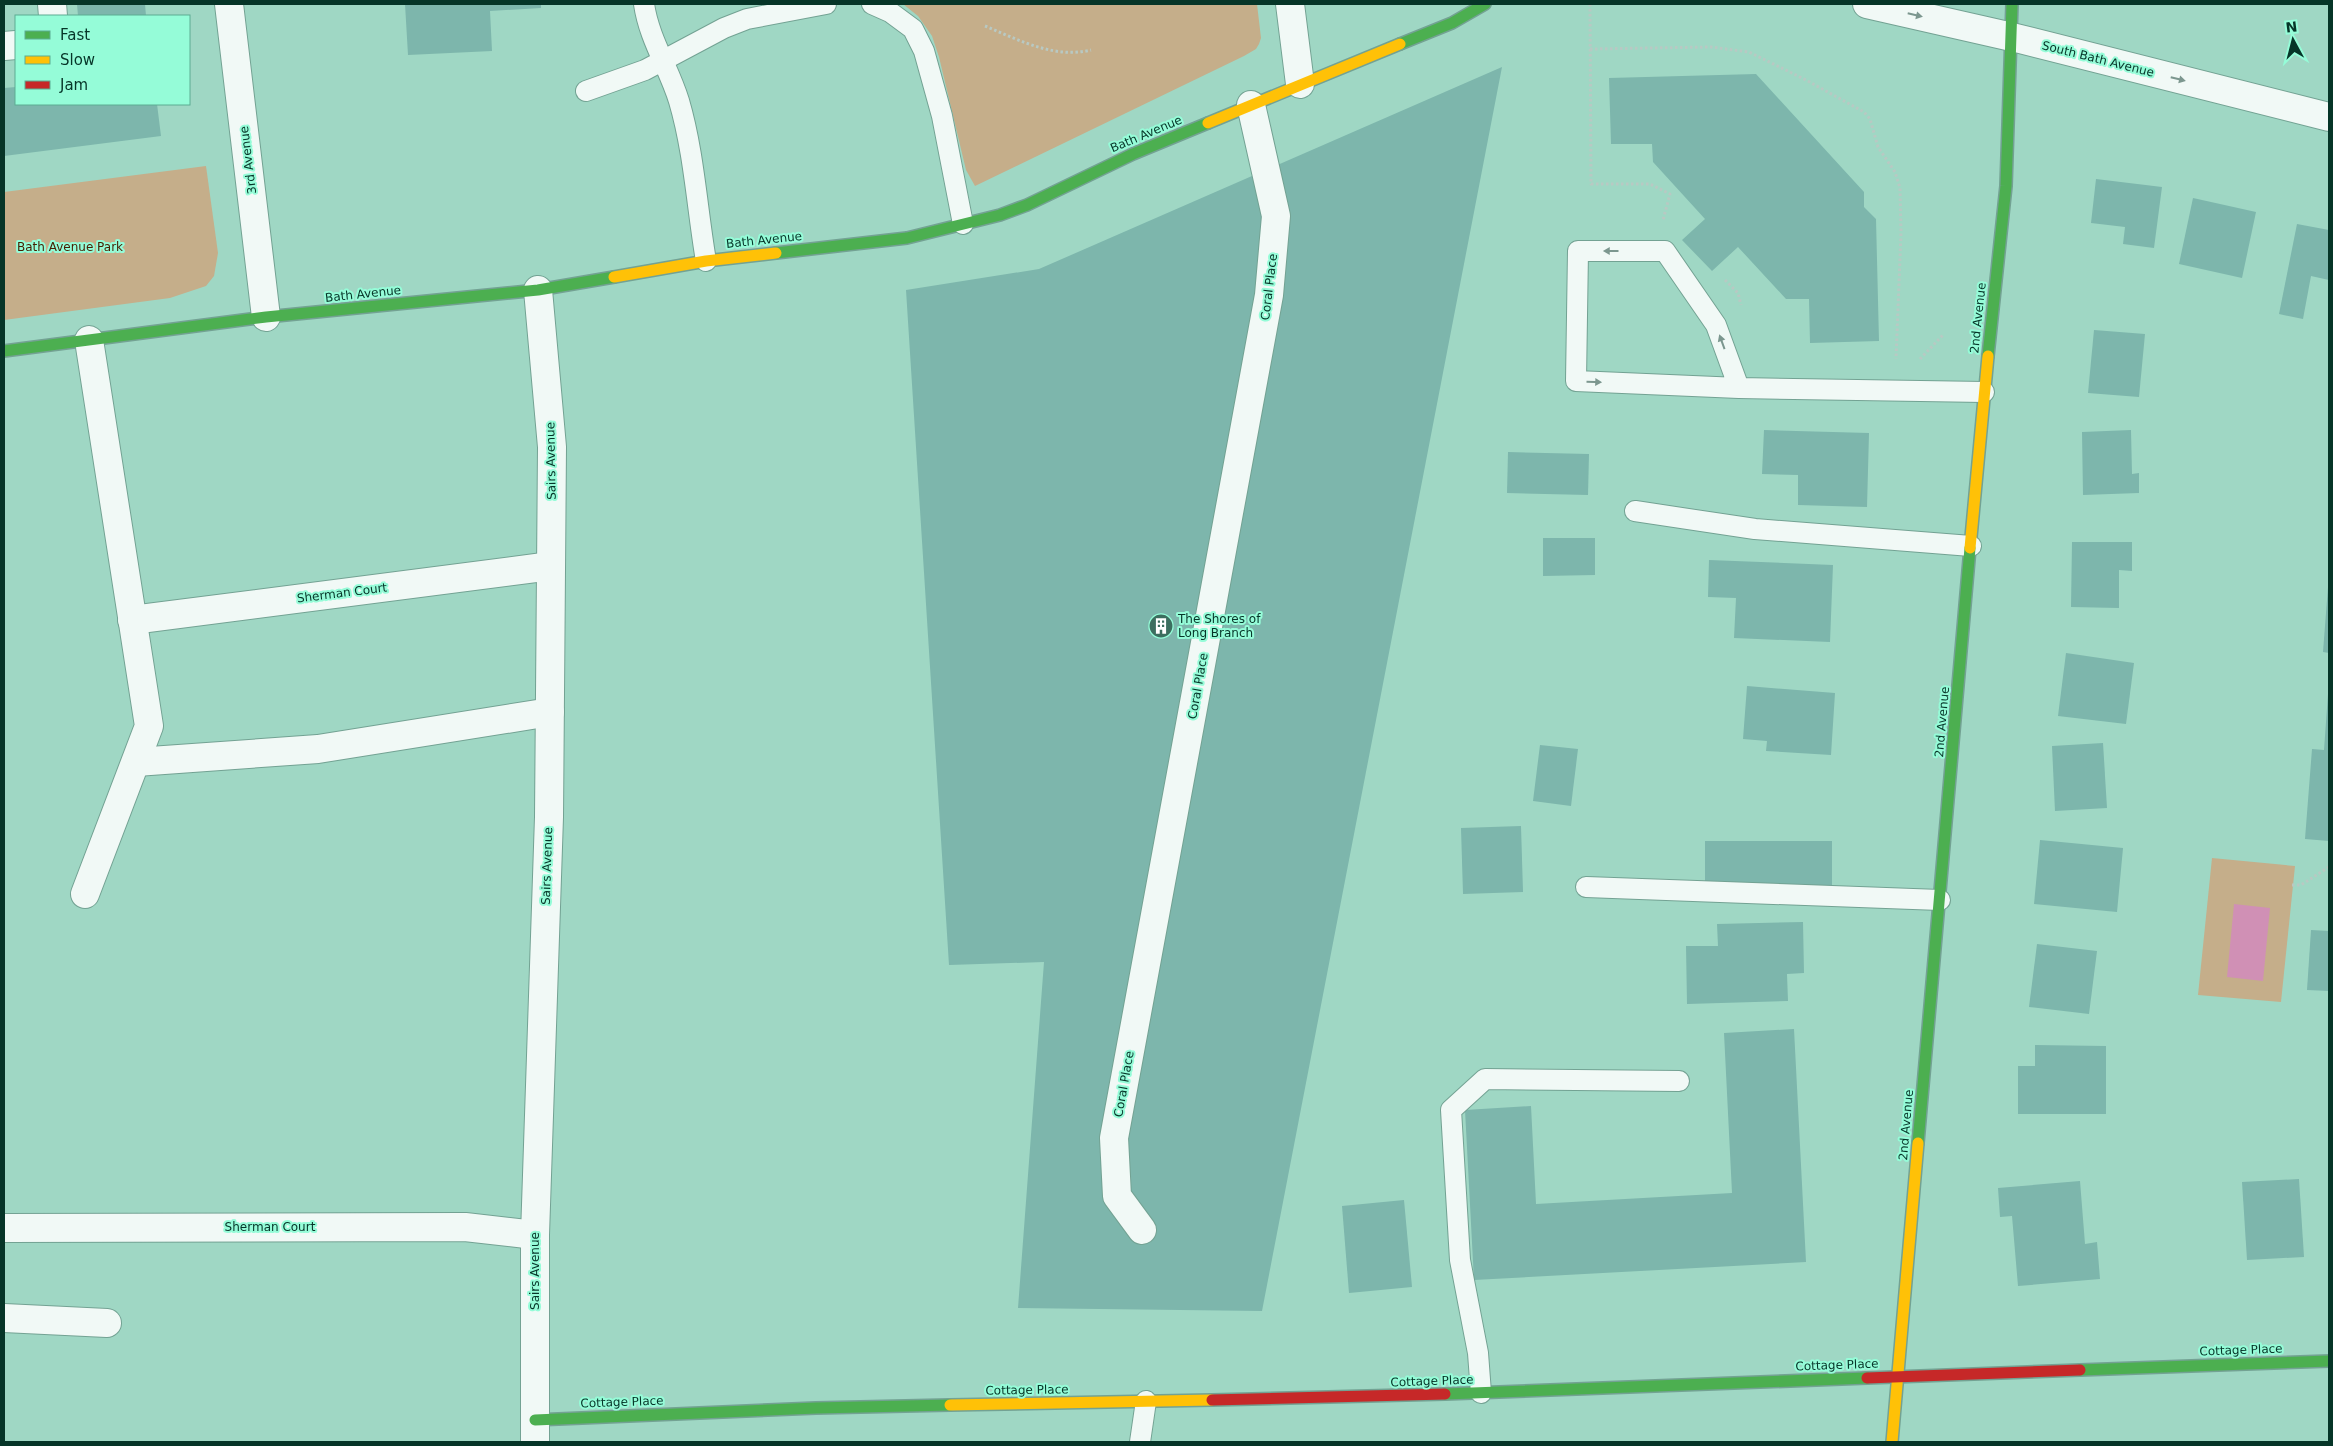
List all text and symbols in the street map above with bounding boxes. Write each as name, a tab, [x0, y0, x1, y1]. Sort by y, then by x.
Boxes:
one-way arrow	[1907, 11, 1922, 19]
legend	[15, 15, 190, 105]
north arrow	[2268, 15, 2318, 65]
text: N	[2285, 18, 2298, 36]
text: Fast	[60, 26, 90, 44]
street label: South Bath Avenue	[2041, 38, 2155, 80]
text: Slow	[60, 51, 95, 69]
one-way arrow	[2170, 75, 2185, 83]
text: Jam	[59, 76, 88, 94]
street label: Bath Avenue	[1108, 113, 1184, 155]
street label: 3rd Avenue	[237, 125, 259, 195]
street label: Bath Avenue	[725, 229, 803, 251]
park label: Bath Avenue Park	[17, 240, 123, 254]
one-way arrow	[1602, 247, 1618, 255]
street label: Coral Place	[1258, 253, 1280, 321]
street label: 2nd Avenue	[1967, 282, 1989, 354]
street label: Bath Avenue	[324, 283, 402, 305]
one-way arrow	[1718, 334, 1726, 349]
one-way arrow	[1586, 378, 1602, 386]
street label: Sairs Avenue	[543, 422, 559, 500]
street label: Sherman Court	[296, 580, 388, 605]
place label: The Shores of Long Branch	[1177, 612, 1261, 640]
building icon: The Shores of Long Branch	[1148, 613, 1174, 639]
street label: Coral Place	[1185, 652, 1211, 720]
street label: 2nd Avenue	[1932, 686, 1952, 758]
street label: Sairs Avenue	[539, 827, 555, 905]
street label: Coral Place	[1111, 1050, 1137, 1118]
street label: 2nd Avenue	[1896, 1089, 1916, 1161]
street label: Sherman Court	[225, 1220, 316, 1234]
street label: Sairs Avenue	[528, 1232, 542, 1310]
street label: Cottage Place	[2199, 1342, 2283, 1358]
street label: Cottage Place	[1795, 1357, 1879, 1373]
street label: Cottage Place	[1390, 1373, 1474, 1389]
street label: Cottage Place	[985, 1382, 1069, 1398]
street label: Cottage Place	[580, 1394, 664, 1410]

